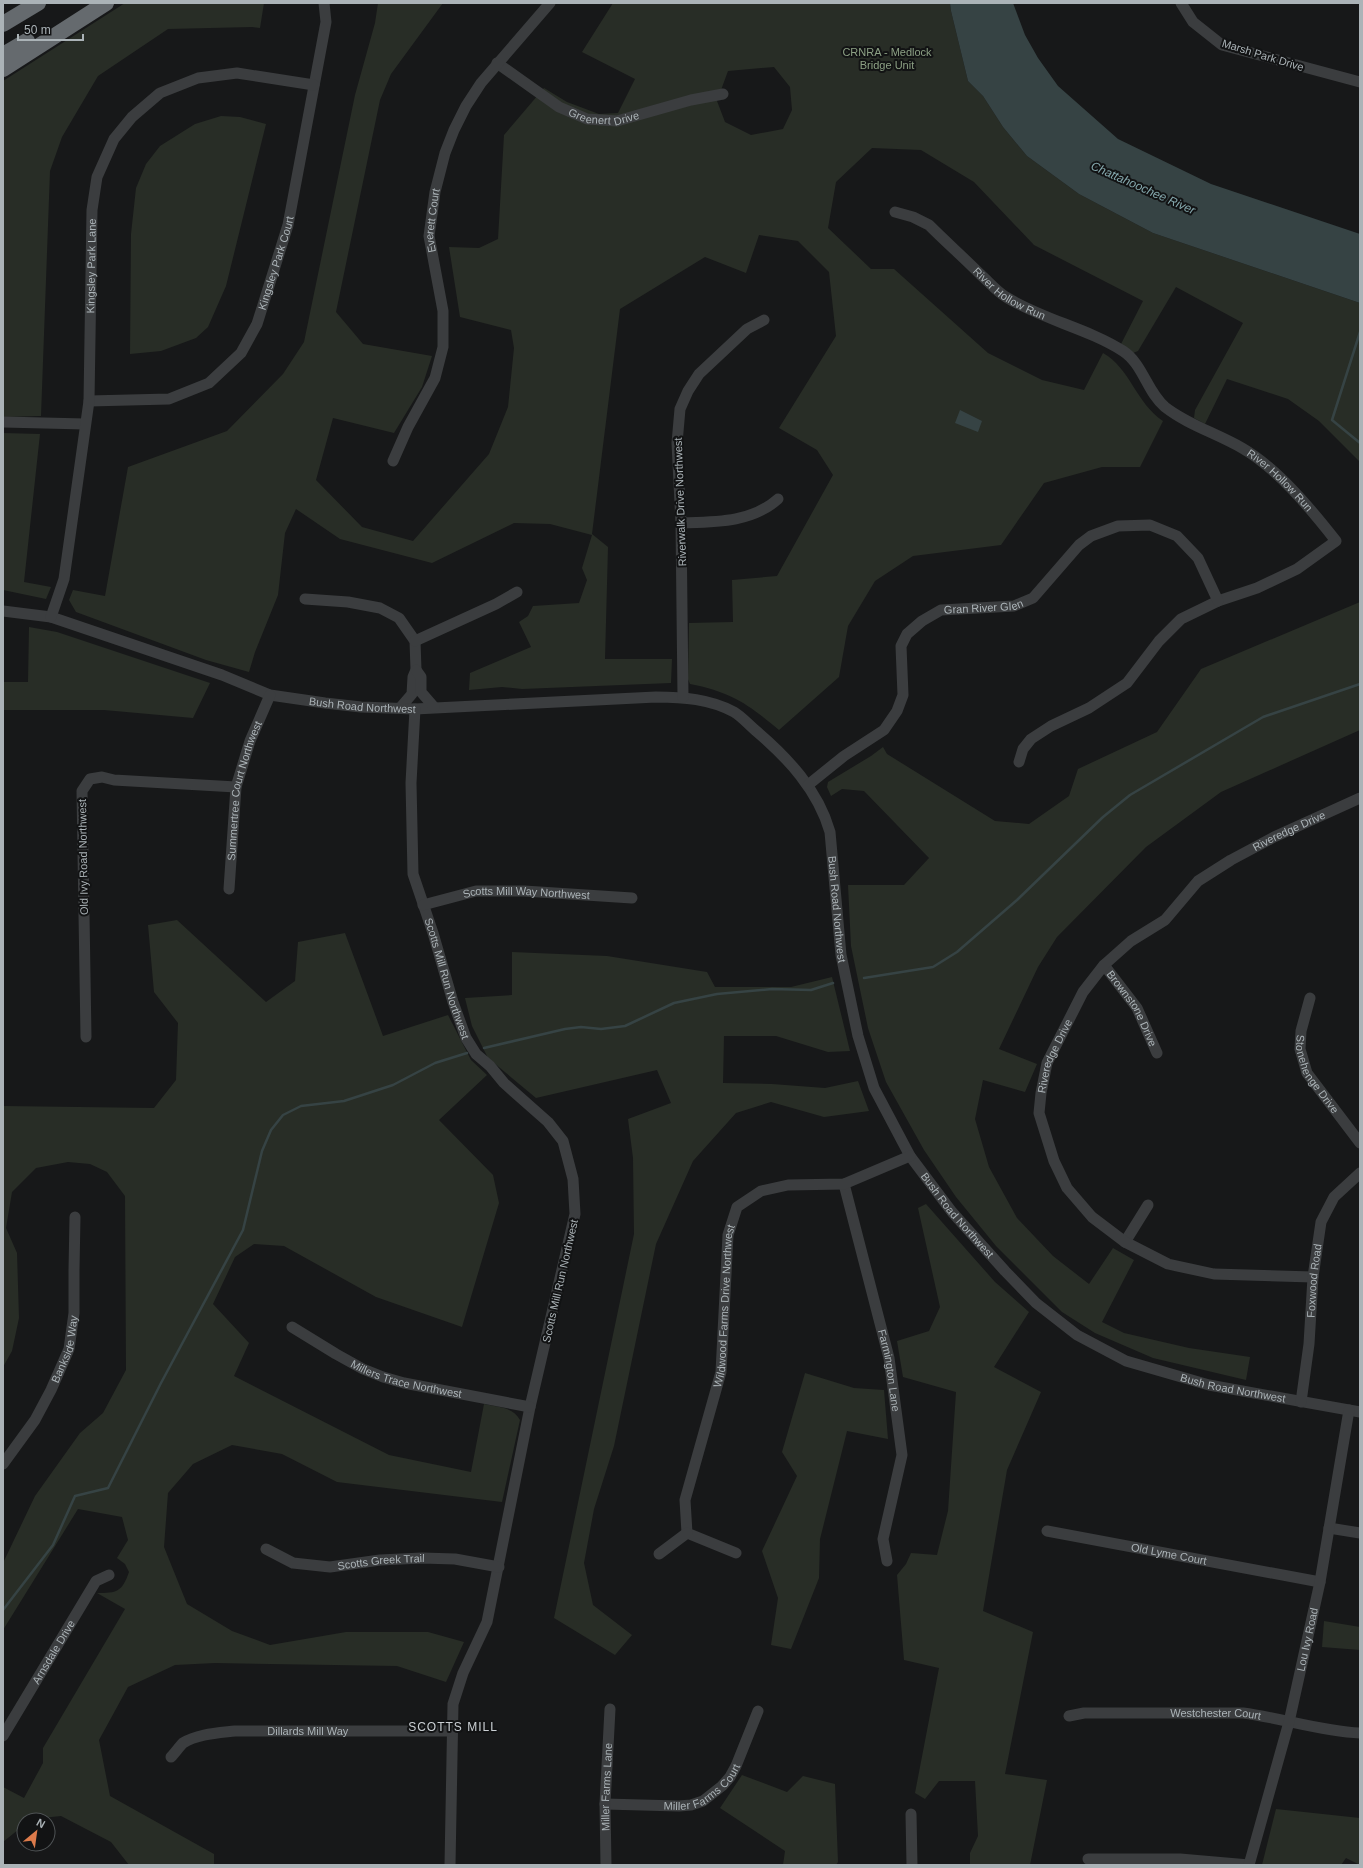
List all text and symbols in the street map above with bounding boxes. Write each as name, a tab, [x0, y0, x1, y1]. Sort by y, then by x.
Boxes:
scale bar	[18, 16, 83, 42]
text: 50 m	[24, 23, 51, 37]
street label: Marsh Park Drive	[1221, 37, 1305, 73]
park label: CRNRA - Medlock Bridge Unit	[842, 46, 932, 71]
street label: Greenert Drive	[567, 106, 640, 128]
water label: Chattahoochee River	[1089, 159, 1198, 218]
street label: Everett Court	[423, 187, 442, 254]
street label: Kingsley Park Court	[256, 215, 296, 311]
street label: Kingsley Park Lane	[84, 218, 98, 313]
street label: River Hollow Run	[971, 265, 1047, 322]
street label: Riverwalk Drive Northwest	[672, 437, 688, 567]
street label: River Hollow Run	[1245, 447, 1315, 514]
street label: Gran River Glen	[944, 597, 1025, 616]
street label: Bush Road Northwest	[308, 695, 416, 715]
street label: Summertree Court Northwest	[225, 719, 264, 861]
street label: Old Ivy Road Northwest	[76, 799, 90, 915]
street label: Riveredge Drive	[1251, 809, 1327, 853]
street label: Bush Road Northwest	[826, 855, 848, 964]
street label: Scotts Mill Way Northwest	[461, 885, 590, 901]
street label: Scotts Mill Run Northwest	[422, 916, 472, 1041]
street label: Brownstone Drive	[1104, 968, 1159, 1048]
street label: Riveredge Drive	[1035, 1017, 1074, 1094]
street label: Stonehenge Drive	[1294, 1034, 1341, 1116]
street label: Bush Road Northwest	[919, 1170, 996, 1260]
street label: Scotts Mill Run Northwest	[540, 1218, 580, 1344]
street label: Wildwood Farms Drive Northwest	[711, 1223, 737, 1389]
street label: Foxwood Road	[1305, 1243, 1324, 1318]
street label: Bankside Way	[49, 1314, 80, 1385]
street label: Farmington Lane	[876, 1328, 902, 1412]
street label: Millers Trace Northwest	[349, 1357, 463, 1400]
street label: Bush Road Northwest	[1179, 1371, 1287, 1405]
street label: Old Lyme Court	[1130, 1541, 1208, 1567]
street label: Scotts Greek Trail	[337, 1552, 425, 1572]
street label: Lou Ivy Road	[1294, 1607, 1320, 1672]
street label: Arnsdale Drive	[30, 1618, 77, 1686]
street label: Westchester Court	[1170, 1707, 1262, 1722]
district label: SCOTTS MILL	[408, 1720, 498, 1734]
street label: Dillards Mill Way	[267, 1725, 349, 1737]
street label: Miller Farms Lane	[599, 1743, 614, 1831]
street label: Miller Farms Court	[664, 1762, 742, 1812]
north arrow	[16, 1812, 56, 1852]
text: N	[34, 1816, 47, 1830]

